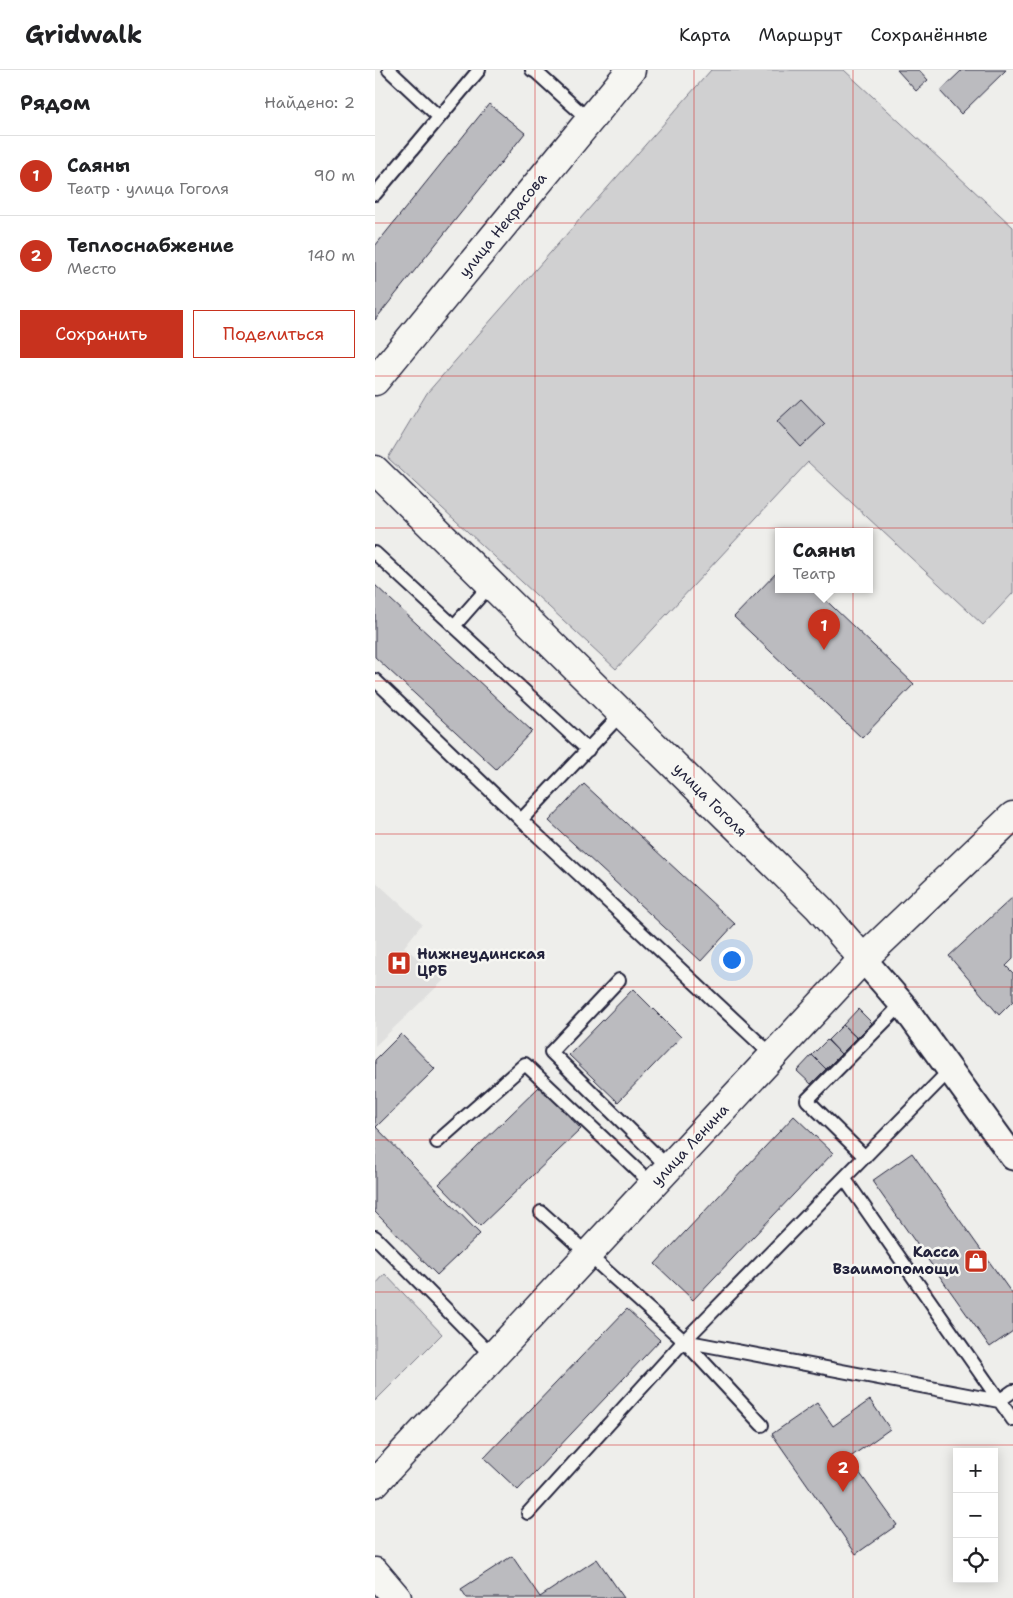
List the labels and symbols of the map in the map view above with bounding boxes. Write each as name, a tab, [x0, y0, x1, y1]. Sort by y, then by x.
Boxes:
street label: улица Некрасова	[455, 168, 552, 281]
pin: 1	[808, 609, 840, 650]
street label: улица Гоголя	[669, 759, 751, 841]
place label: Нижнеудинская ЦРБ	[417, 944, 545, 981]
your location	[719, 947, 745, 973]
hospital icon: Нижнеудинская ЦРБ	[386, 950, 412, 976]
street label: улица Ленина	[647, 1099, 734, 1190]
place label: Касса Взаимопомощи	[833, 1242, 960, 1279]
shop icon: Касса Взаимопомощи	[963, 1248, 989, 1274]
pin: 2	[827, 1451, 859, 1492]

